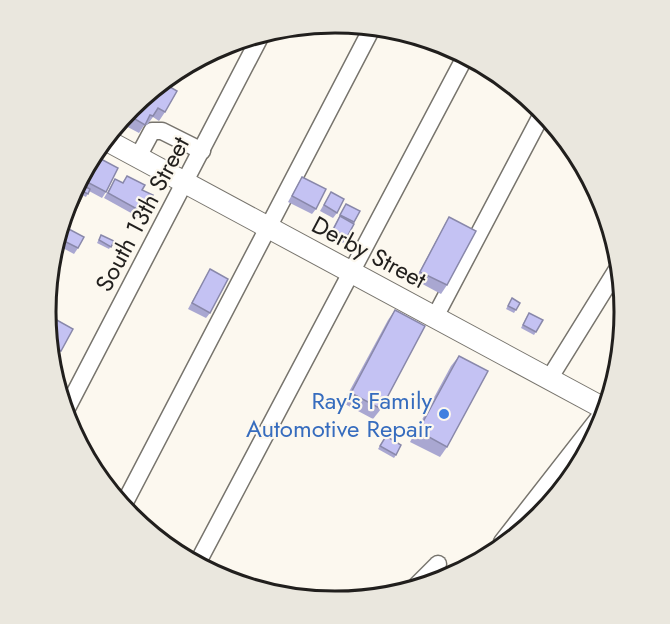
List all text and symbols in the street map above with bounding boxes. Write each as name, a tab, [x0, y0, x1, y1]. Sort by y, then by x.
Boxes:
street label: South 13th Street	[86, 130, 198, 298]
street label: Derby Street	[305, 207, 433, 297]
place label: Ray's Family Automotive Repair	[246, 383, 433, 446]
marker: Ray's Family Automotive Repair	[437, 407, 451, 421]

